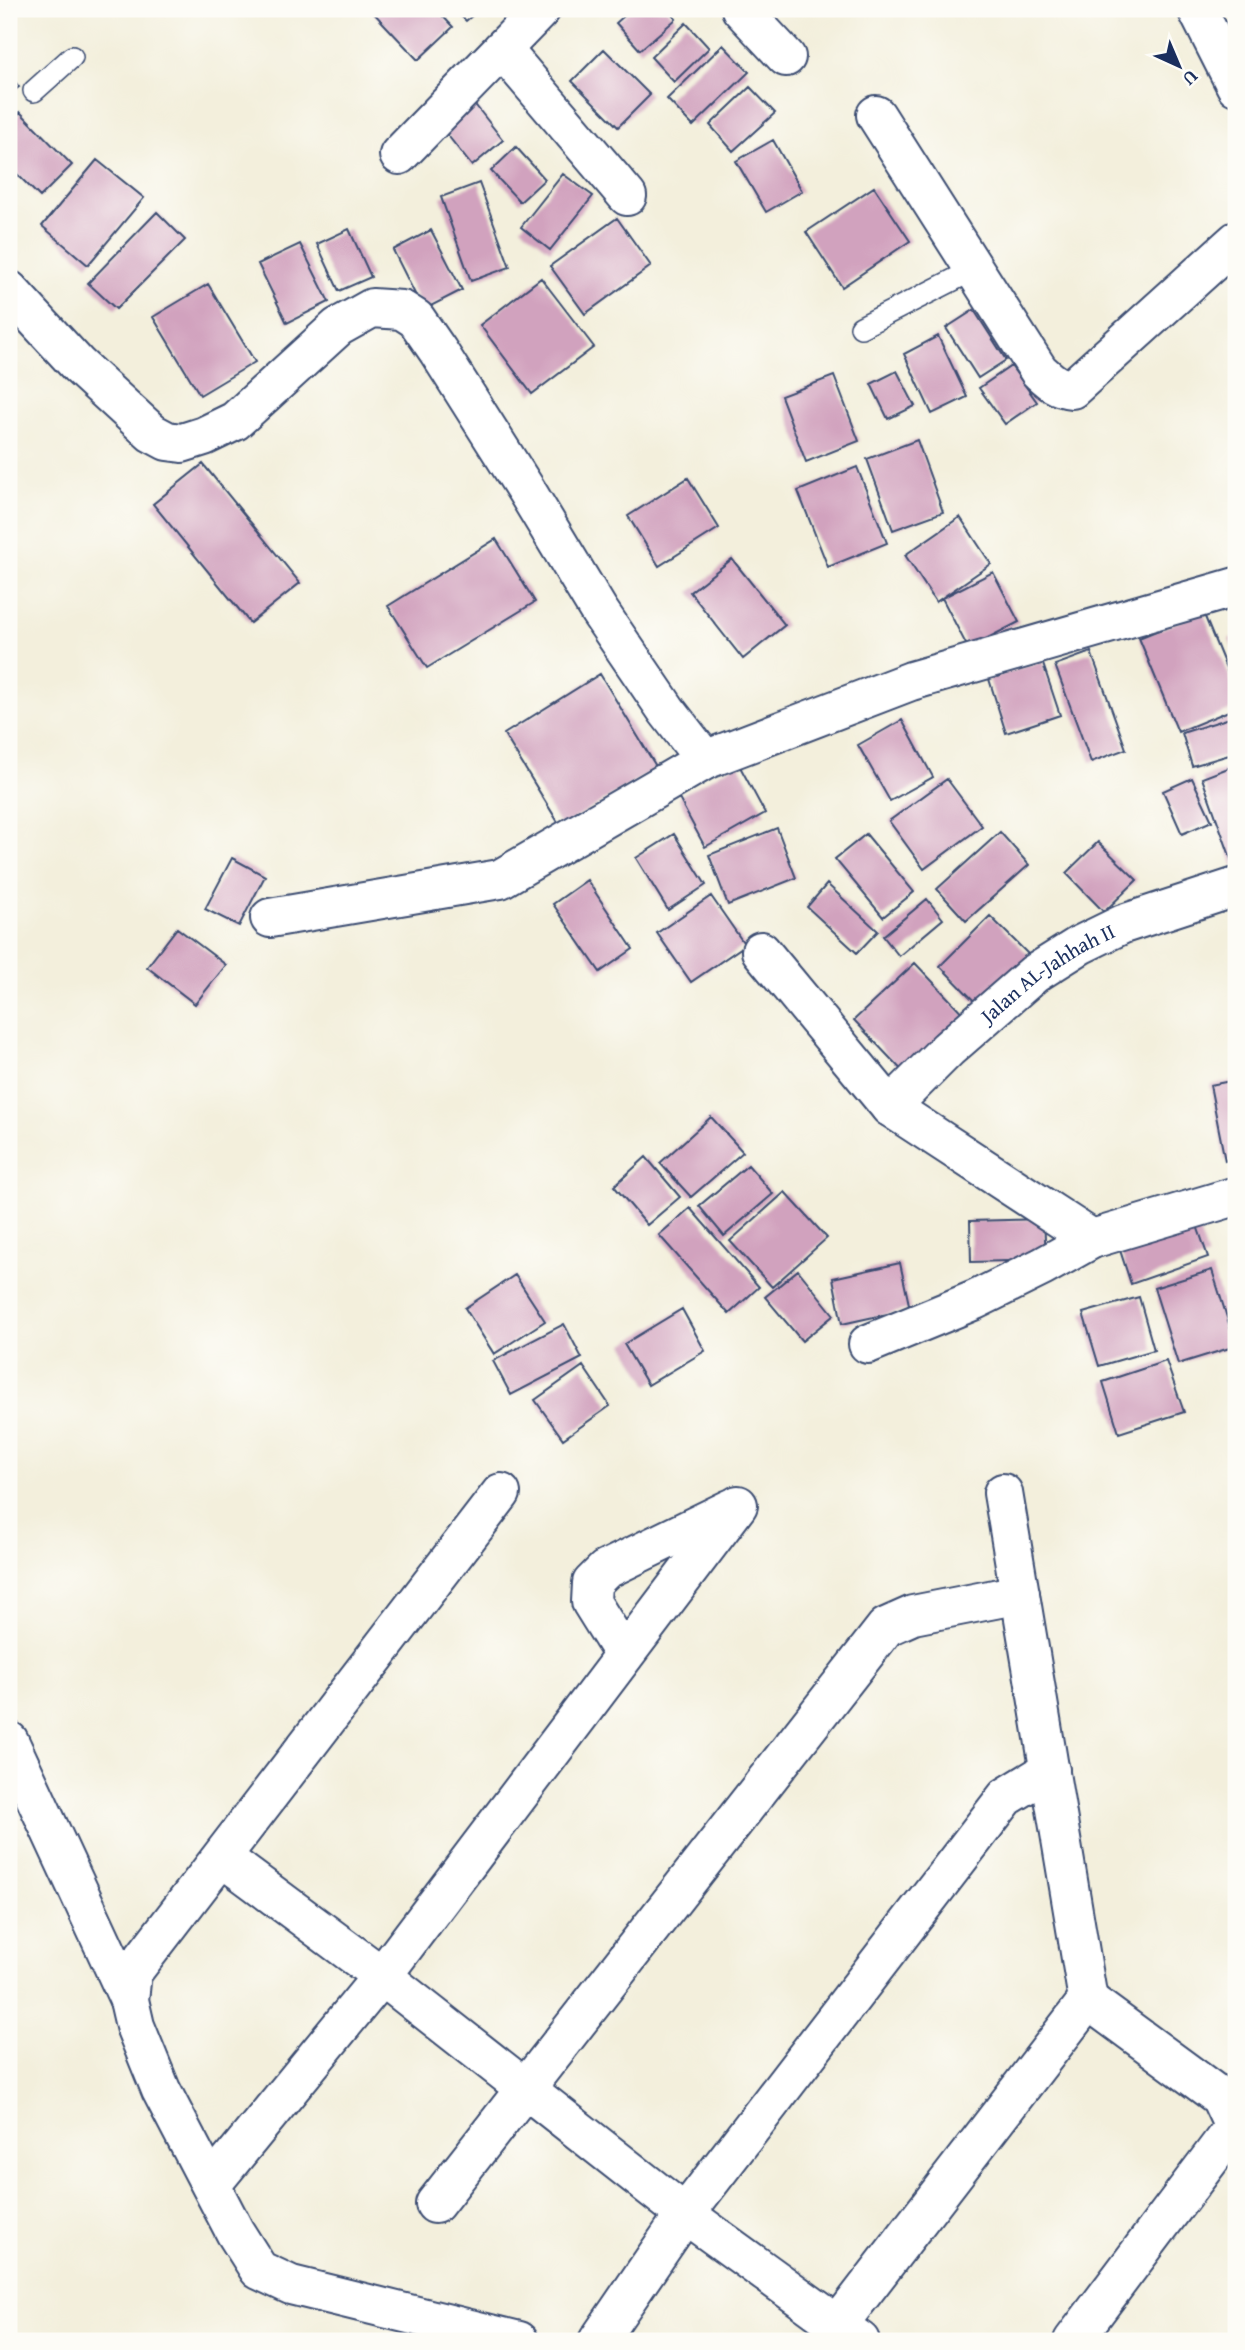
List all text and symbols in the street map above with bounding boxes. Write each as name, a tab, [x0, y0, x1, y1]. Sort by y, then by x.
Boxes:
north arrow	[1144, 32, 1214, 102]
text: U	[1176, 64, 1205, 93]
street label: Jalan AL-Jahhah II	[971, 915, 1120, 1032]

